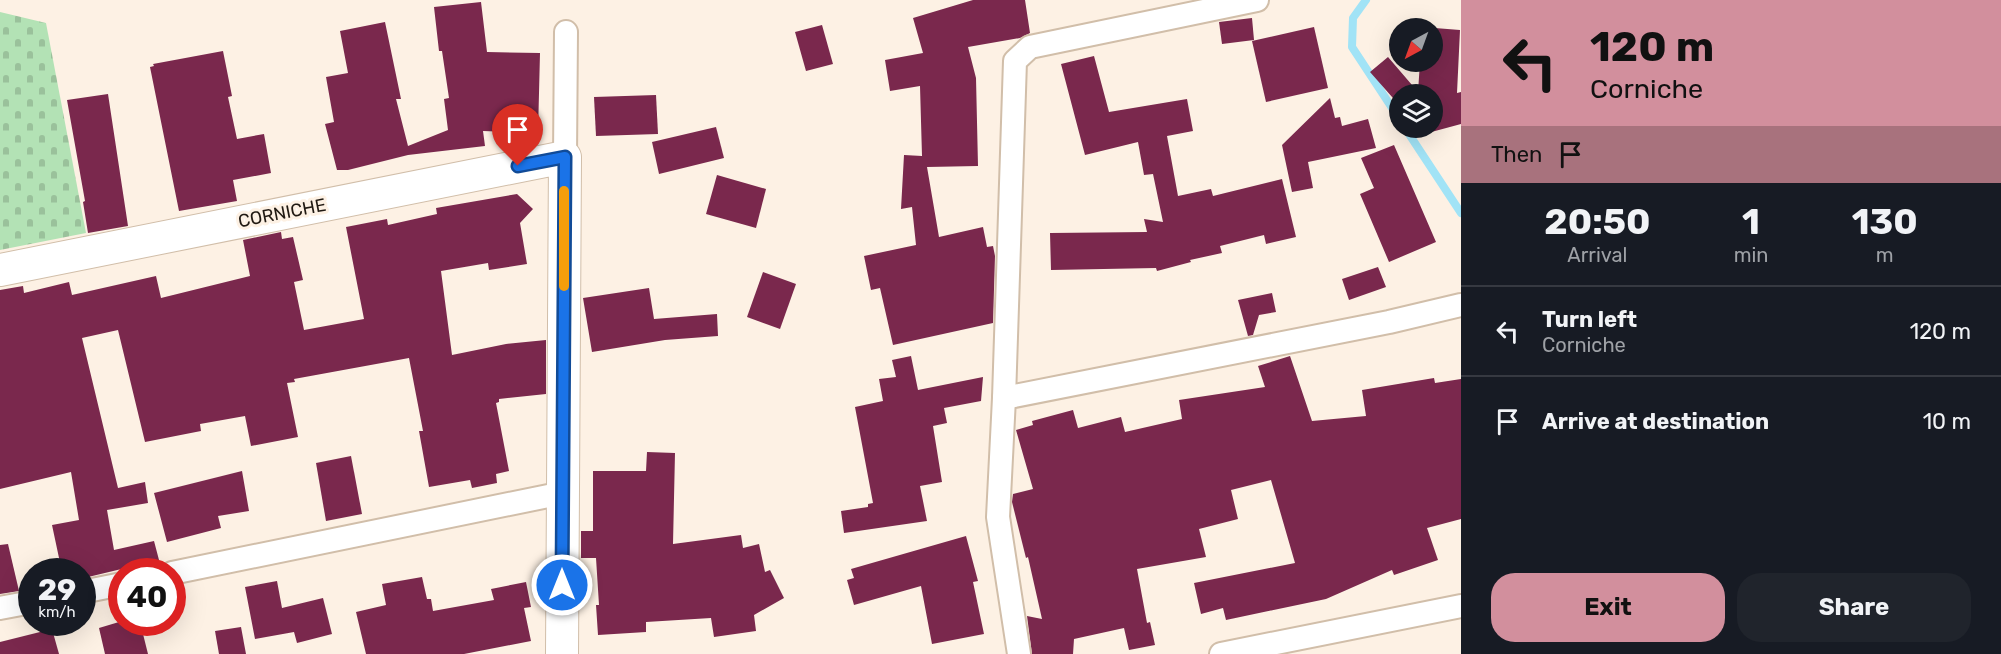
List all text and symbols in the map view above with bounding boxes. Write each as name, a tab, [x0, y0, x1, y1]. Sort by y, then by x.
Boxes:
north arrow	[1389, 18, 1443, 72]
map controls	[1389, 18, 1443, 138]
text: 120 m	[1590, 22, 1714, 72]
icon: left	[1491, 24, 1569, 102]
text: Corniche	[1590, 73, 1703, 105]
button: layers	[1389, 84, 1443, 138]
pin	[492, 104, 543, 166]
icon: arrive	[501, 113, 534, 146]
icon: arrive	[1554, 138, 1587, 171]
text: Then	[1491, 141, 1542, 168]
street label: CORNICHE	[236, 194, 328, 232]
text: 20:50	[1544, 200, 1650, 243]
text: 1	[1742, 200, 1760, 243]
text: 130	[1852, 200, 1918, 243]
text: Arrival	[1567, 243, 1627, 267]
text: min	[1734, 243, 1768, 267]
text: m	[1876, 243, 1894, 267]
text: Turn left	[1542, 306, 1637, 333]
icon: left	[1491, 315, 1524, 348]
text: 120 m	[1910, 318, 1971, 345]
text: Corniche	[1542, 333, 1626, 357]
icon: arrive	[1491, 405, 1524, 438]
text: Arrive at destination	[1542, 408, 1769, 435]
text: 10 m	[1923, 408, 1971, 435]
position arrow	[530, 553, 594, 617]
speed limit sign: 40	[108, 558, 186, 636]
text: 29	[38, 572, 76, 608]
button: Exit	[1491, 573, 1725, 642]
button: Share	[1737, 573, 1971, 642]
text: km/h	[38, 603, 76, 621]

